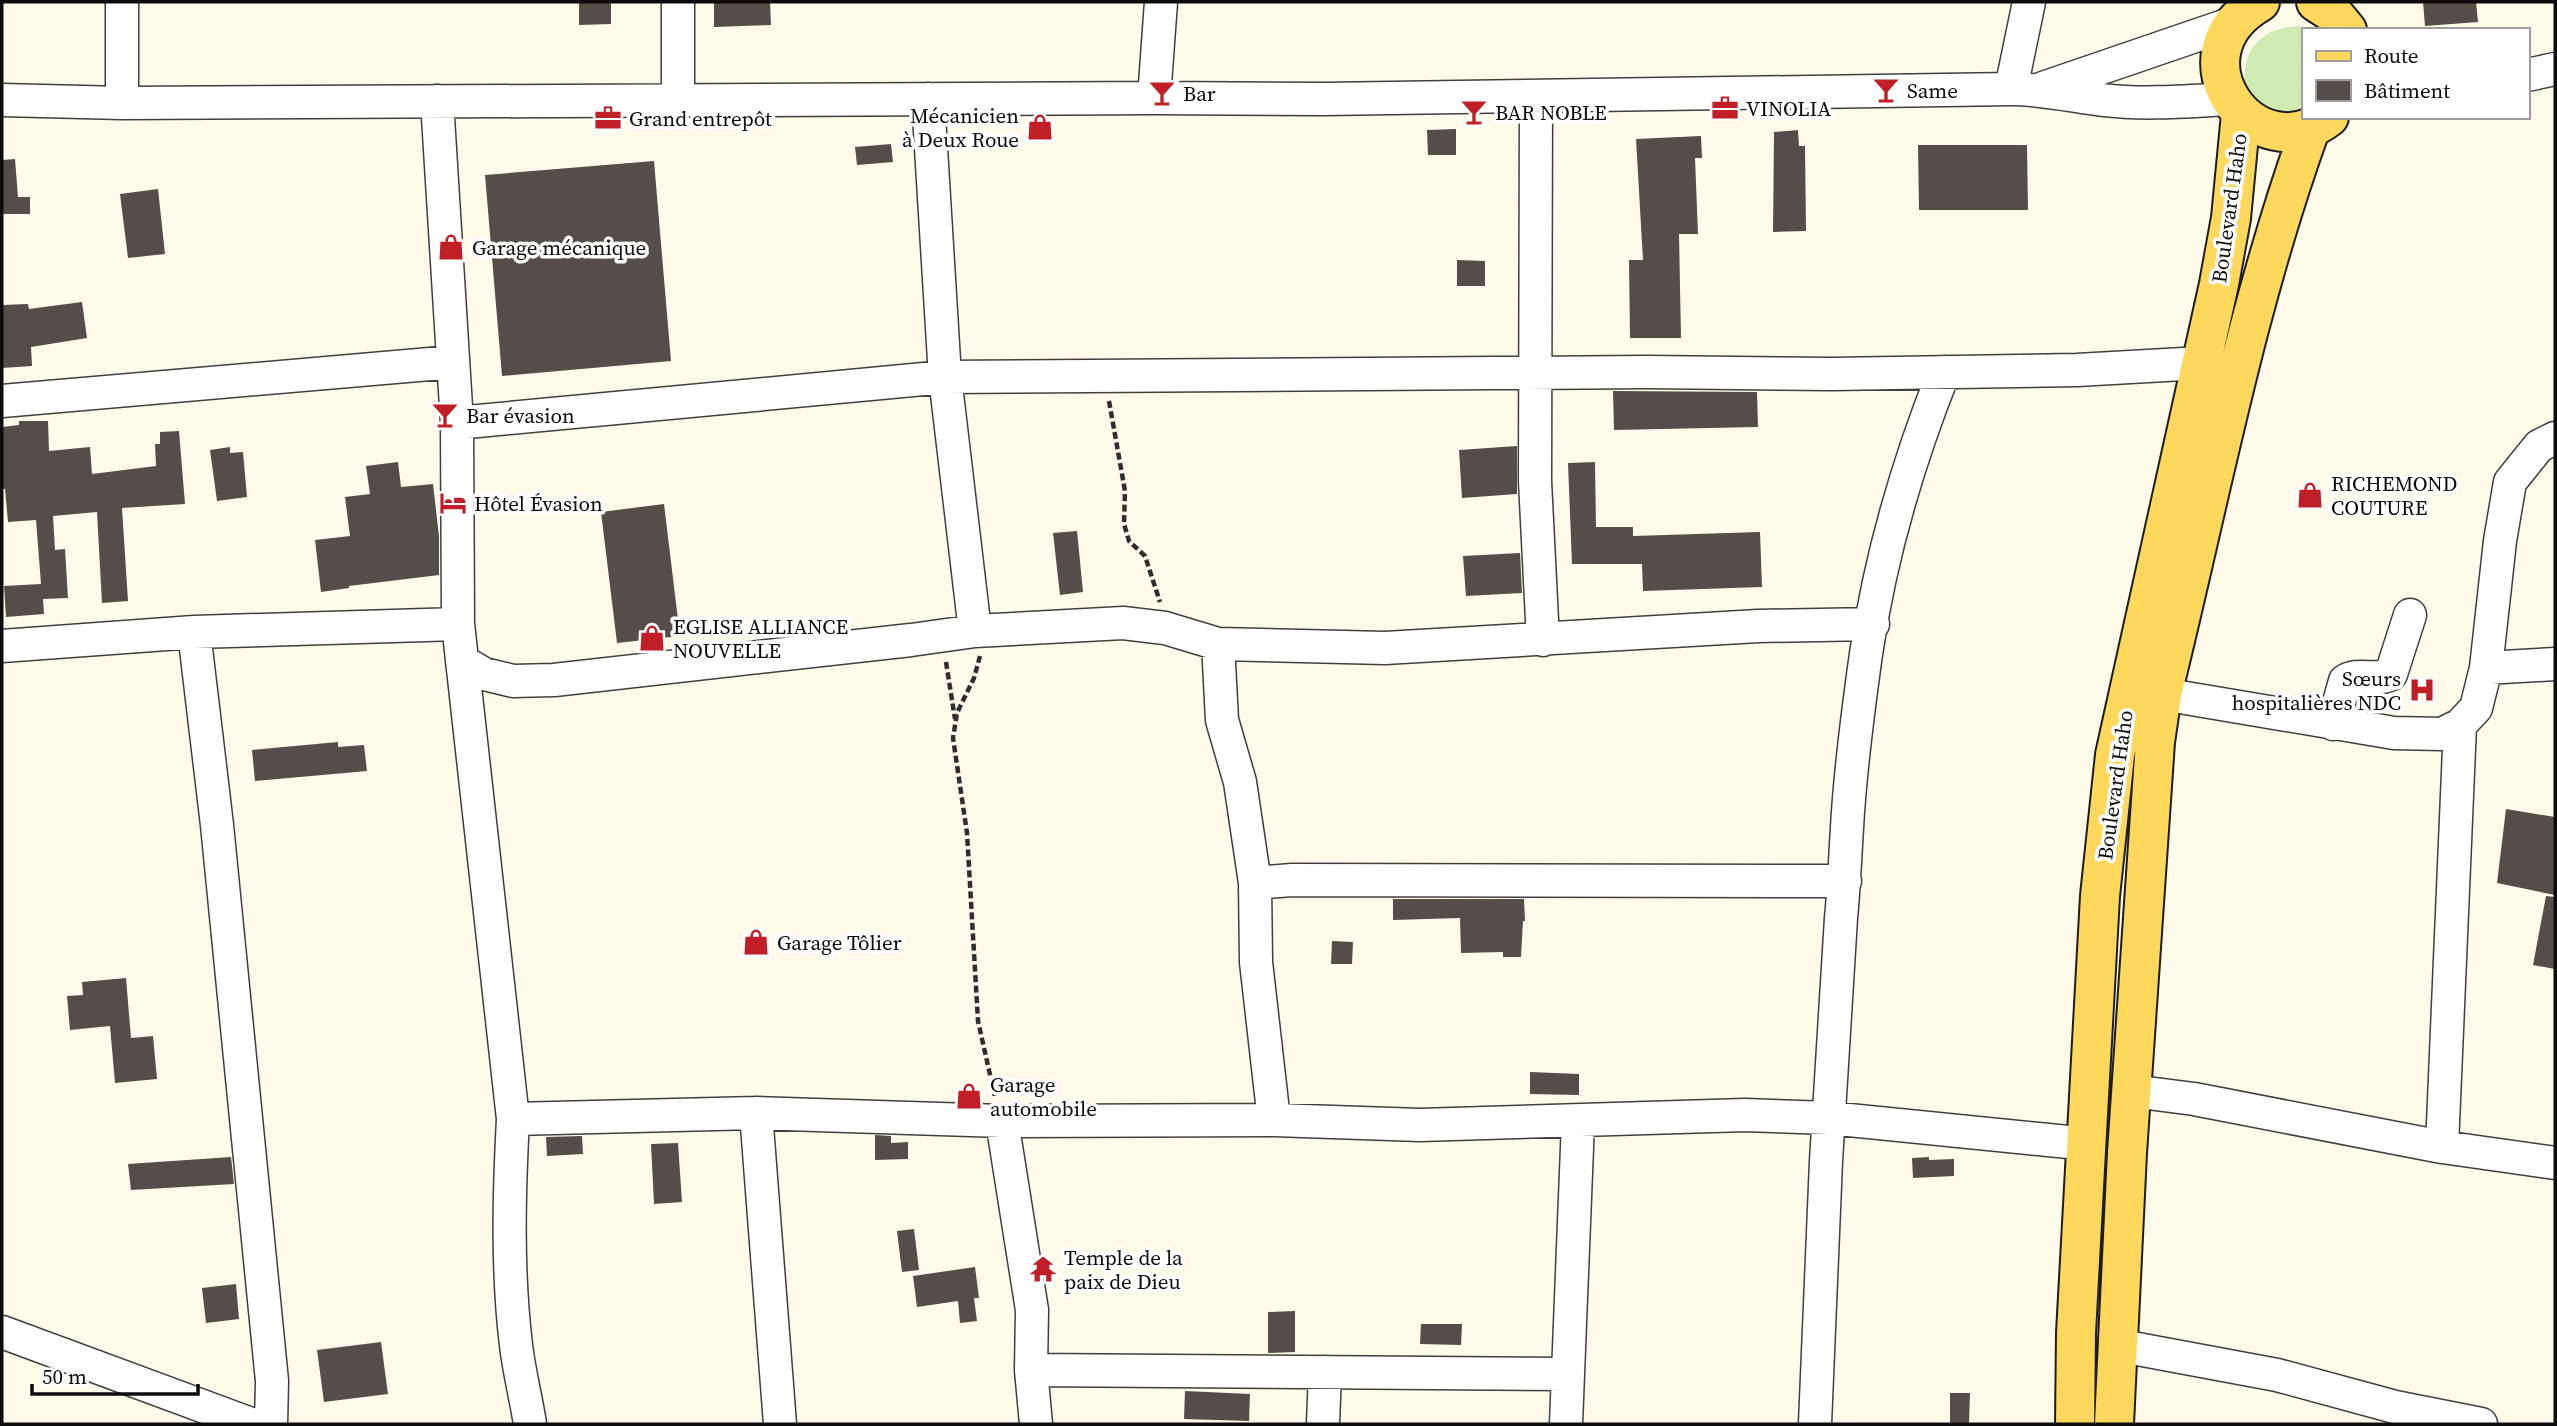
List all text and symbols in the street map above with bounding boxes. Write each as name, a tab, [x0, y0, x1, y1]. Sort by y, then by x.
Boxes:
legend	[2302, 28, 2529, 119]
text: Route	[2364, 41, 2419, 70]
bar icon: Same	[1871, 75, 1901, 105]
place label: Same	[1907, 76, 1958, 105]
text: Bâtiment	[2364, 76, 2450, 105]
bar icon: Bar	[1147, 78, 1177, 108]
place label: Bar	[1183, 79, 1216, 108]
office icon: VINOLIA	[1710, 93, 1740, 123]
place label: VINOLIA	[1746, 94, 1831, 123]
bar icon: BAR NOBLE	[1459, 97, 1489, 127]
place label: BAR NOBLE	[1495, 98, 1607, 127]
place label: Mécanicien à Deux Roue	[902, 101, 1019, 154]
office icon: Grand entrepôt	[593, 103, 623, 133]
place label: Grand entrepôt	[629, 104, 772, 133]
shop icon: Mécanicien à Deux Roue	[1025, 112, 1055, 142]
street label: Boulevard Haho	[2204, 131, 2254, 285]
shop icon: Garage mécanique	[436, 232, 466, 262]
place label: Garage mécanique	[472, 233, 646, 262]
bar icon: Bar évasion	[430, 400, 460, 430]
place label: Bar évasion	[466, 401, 575, 430]
place label: RICHEMOND COUTURE	[2331, 469, 2457, 522]
shop icon: RICHEMOND COUTURE	[2295, 480, 2325, 510]
hotel icon: Hôtel Évasion	[438, 488, 468, 518]
place label: Hôtel Évasion	[474, 489, 603, 518]
place label: EGLISE ALLIANCE NOUVELLE	[673, 612, 848, 665]
shop icon: EGLISE ALLIANCE NOUVELLE	[637, 623, 667, 653]
place label: Sœurs hospitalières NDC	[2232, 664, 2401, 717]
hospital icon: Sœurs hospitalières NDC	[2407, 675, 2437, 705]
street label: Boulevard Haho	[2090, 708, 2140, 862]
shop icon: Garage Tôlier	[741, 927, 771, 957]
place label: Garage Tôlier	[777, 928, 902, 957]
place label: Garage automobile	[990, 1070, 1097, 1123]
shop icon: Garage automobile	[954, 1081, 984, 1111]
place label: Temple de la paix de Dieu	[1064, 1243, 1183, 1296]
temple icon: Temple de la paix de Dieu	[1028, 1254, 1058, 1284]
scale bar	[32, 1352, 198, 1396]
text: 50 m	[42, 1362, 87, 1391]

